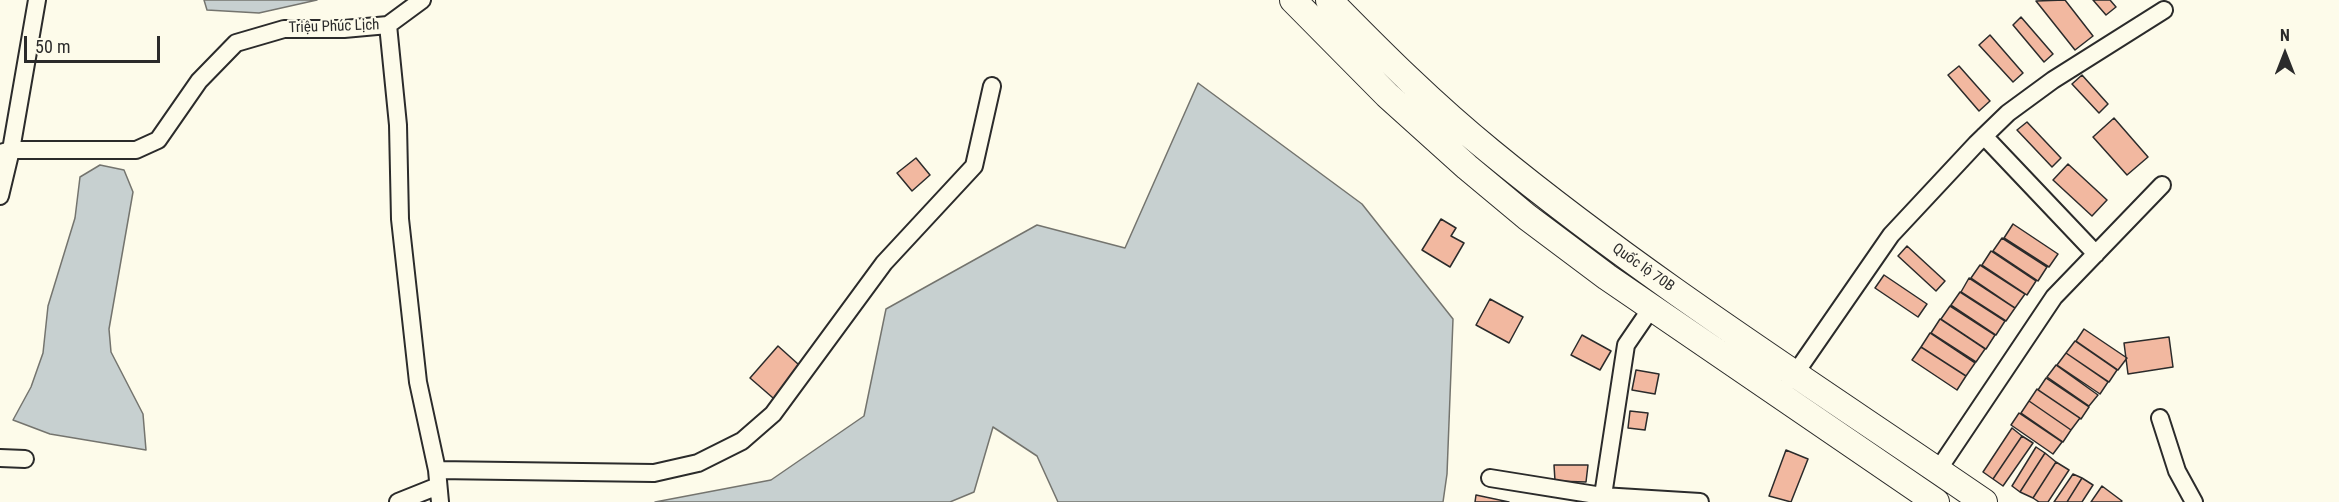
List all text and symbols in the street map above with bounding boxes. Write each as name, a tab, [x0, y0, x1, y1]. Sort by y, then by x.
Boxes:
street label: Triệu Phúc Lịch	[288, 16, 380, 38]
scale bar	[27, 24, 164, 62]
north arrow	[2255, 24, 2315, 84]
text: N	[2280, 26, 2290, 45]
text: 50 m	[35, 36, 70, 57]
street label: Quốc lộ 70B	[1609, 240, 1677, 296]

